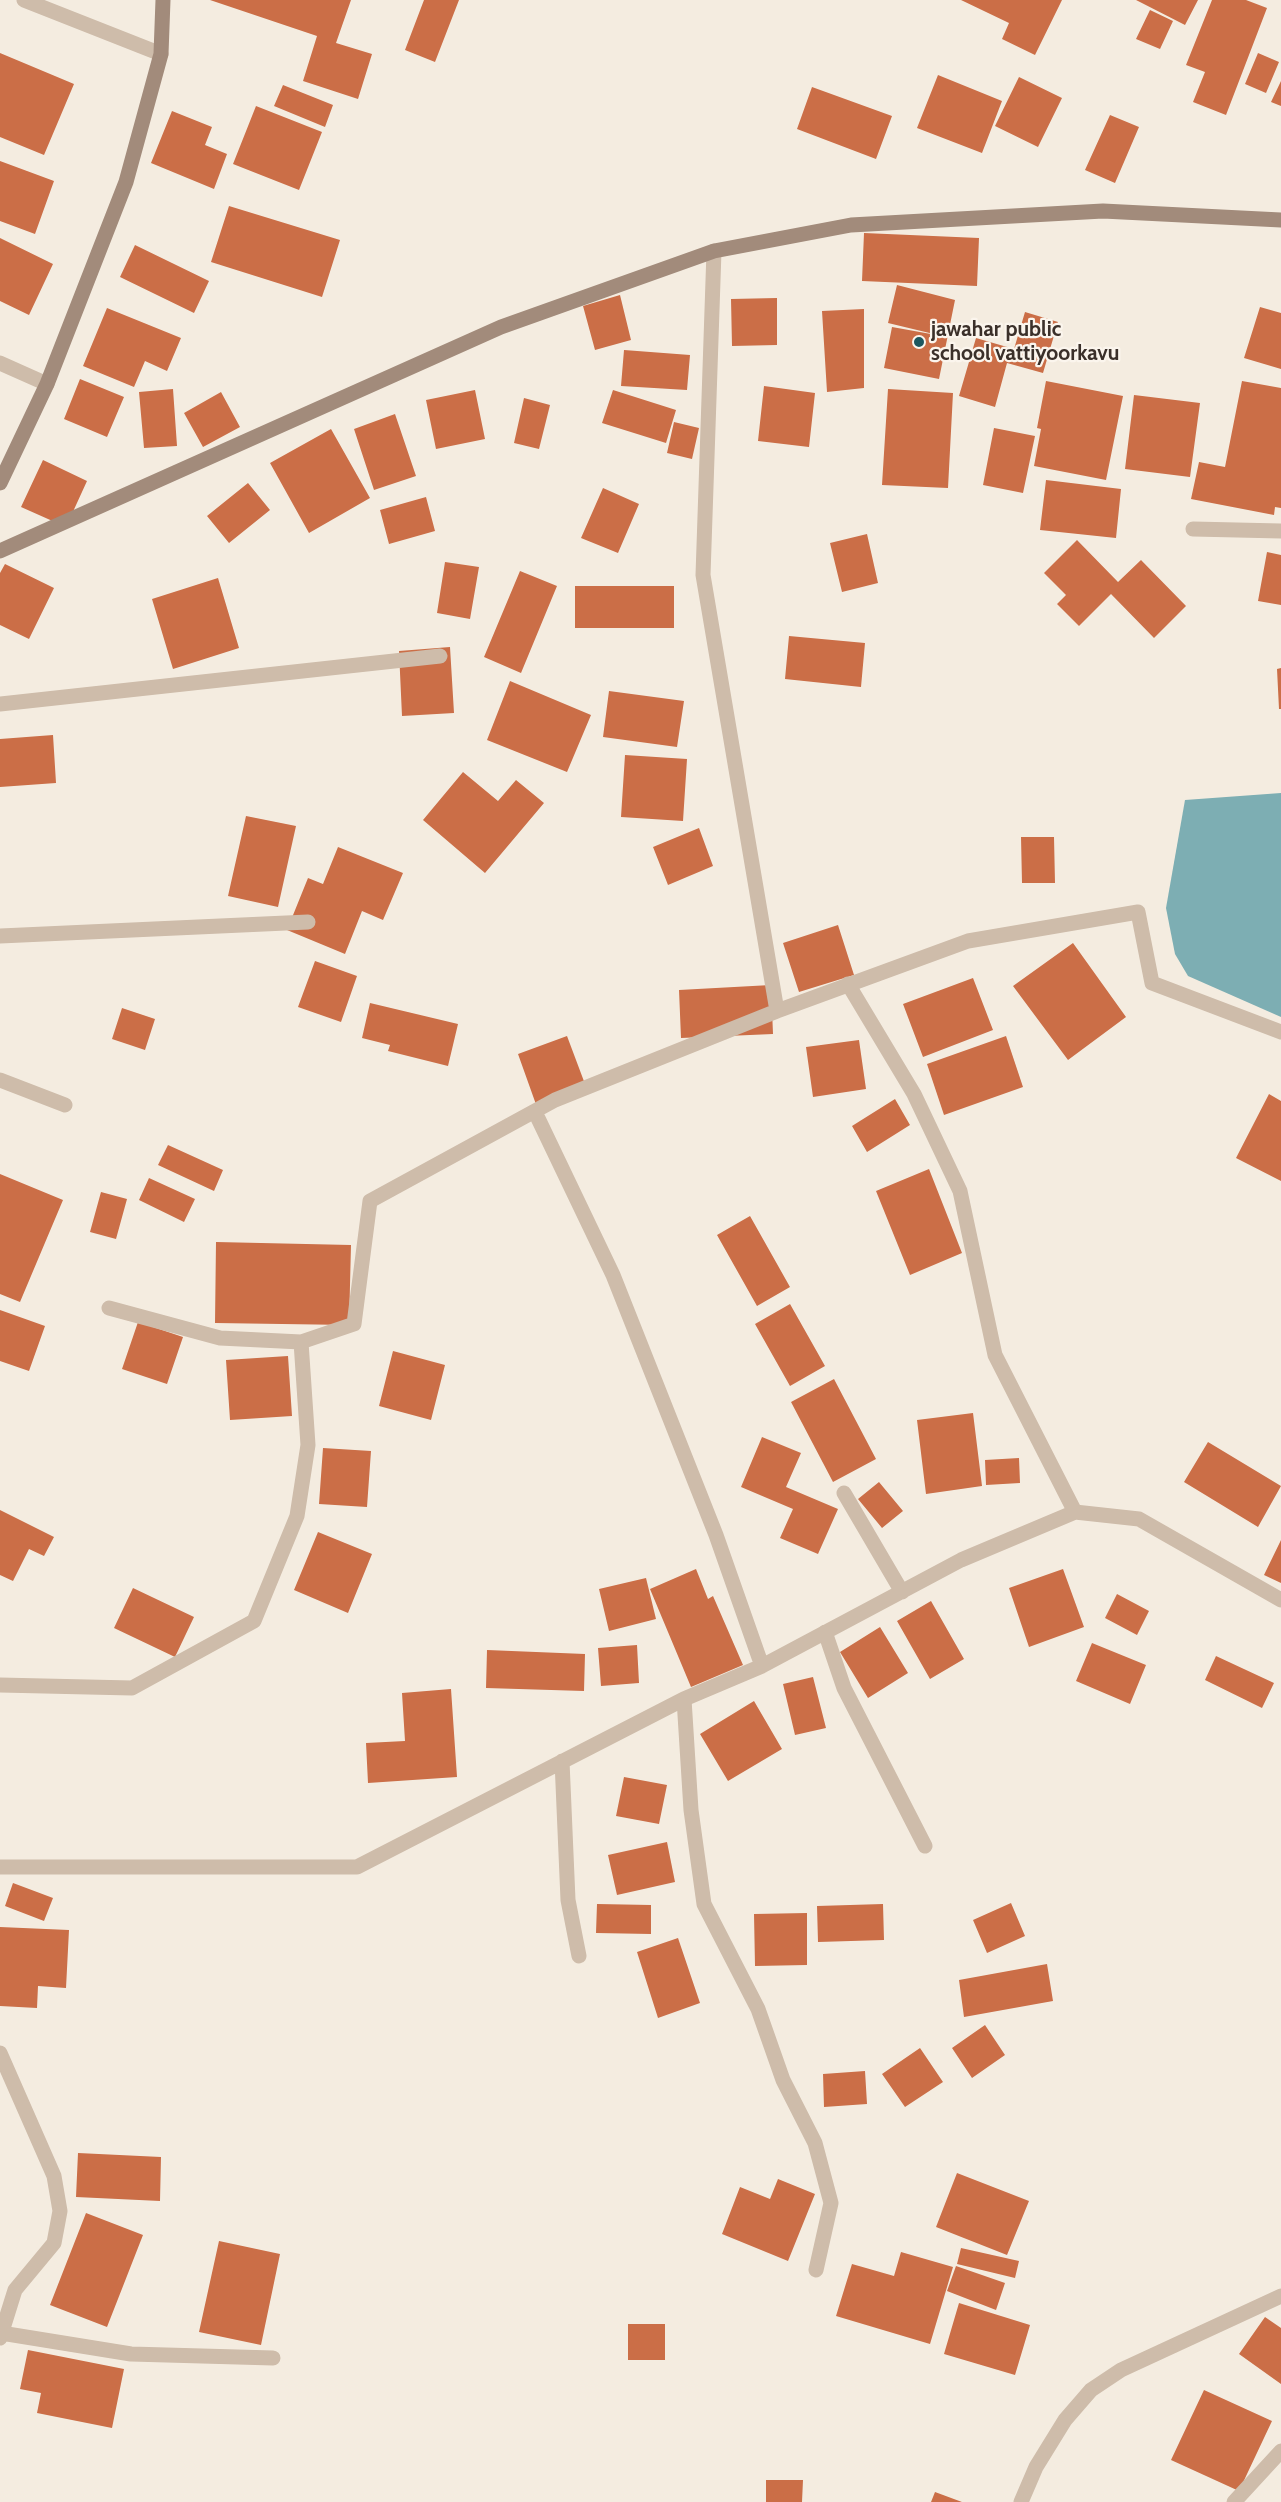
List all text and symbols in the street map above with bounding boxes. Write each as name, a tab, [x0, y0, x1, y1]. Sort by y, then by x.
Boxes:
place label: jawahar public school vattiyoorkavu	[931, 317, 1119, 367]
marker: jawahar public school vattiyoorkavu	[912, 335, 926, 349]

